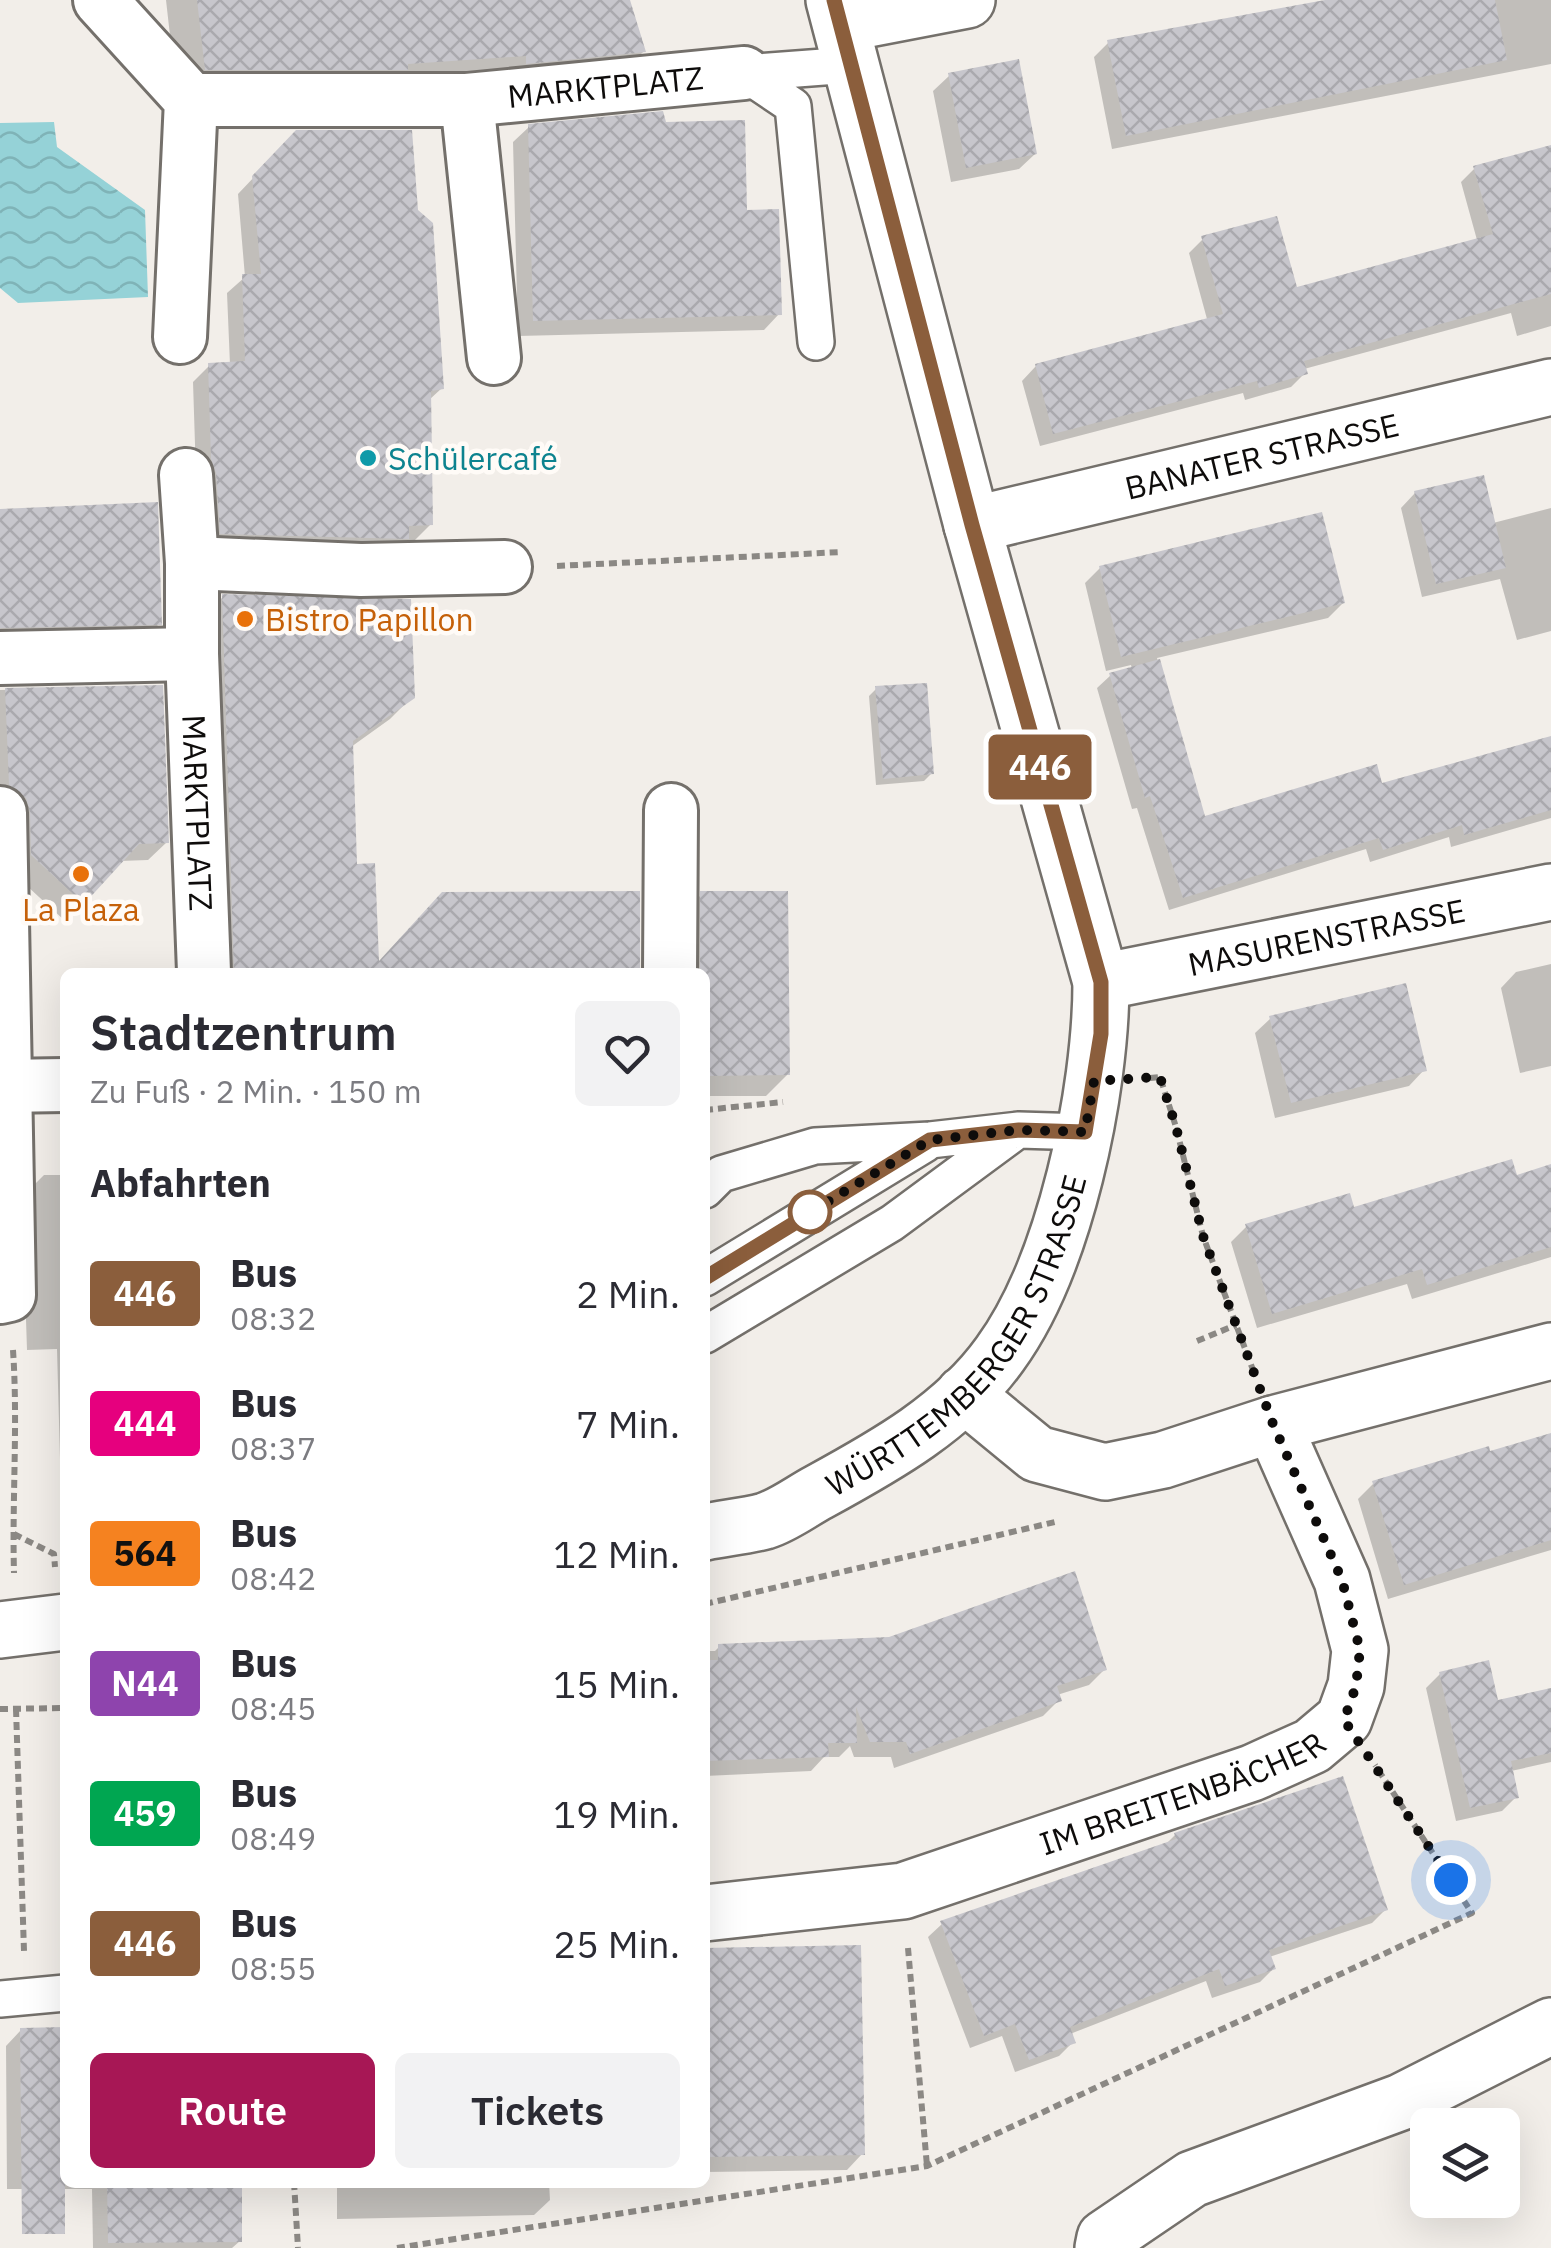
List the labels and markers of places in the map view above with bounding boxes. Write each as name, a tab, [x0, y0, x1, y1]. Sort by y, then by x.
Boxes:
place label: Schülercafé	[388, 437, 558, 479]
marker: Schülercafé	[357, 447, 379, 469]
place label: Bistro Papillon	[265, 598, 474, 640]
marker: Bistro Papillon	[234, 608, 256, 630]
marker: La Plaza	[70, 863, 92, 885]
place label: La Plaza	[22, 888, 140, 930]
unlabelled marker	[789, 1191, 831, 1233]

